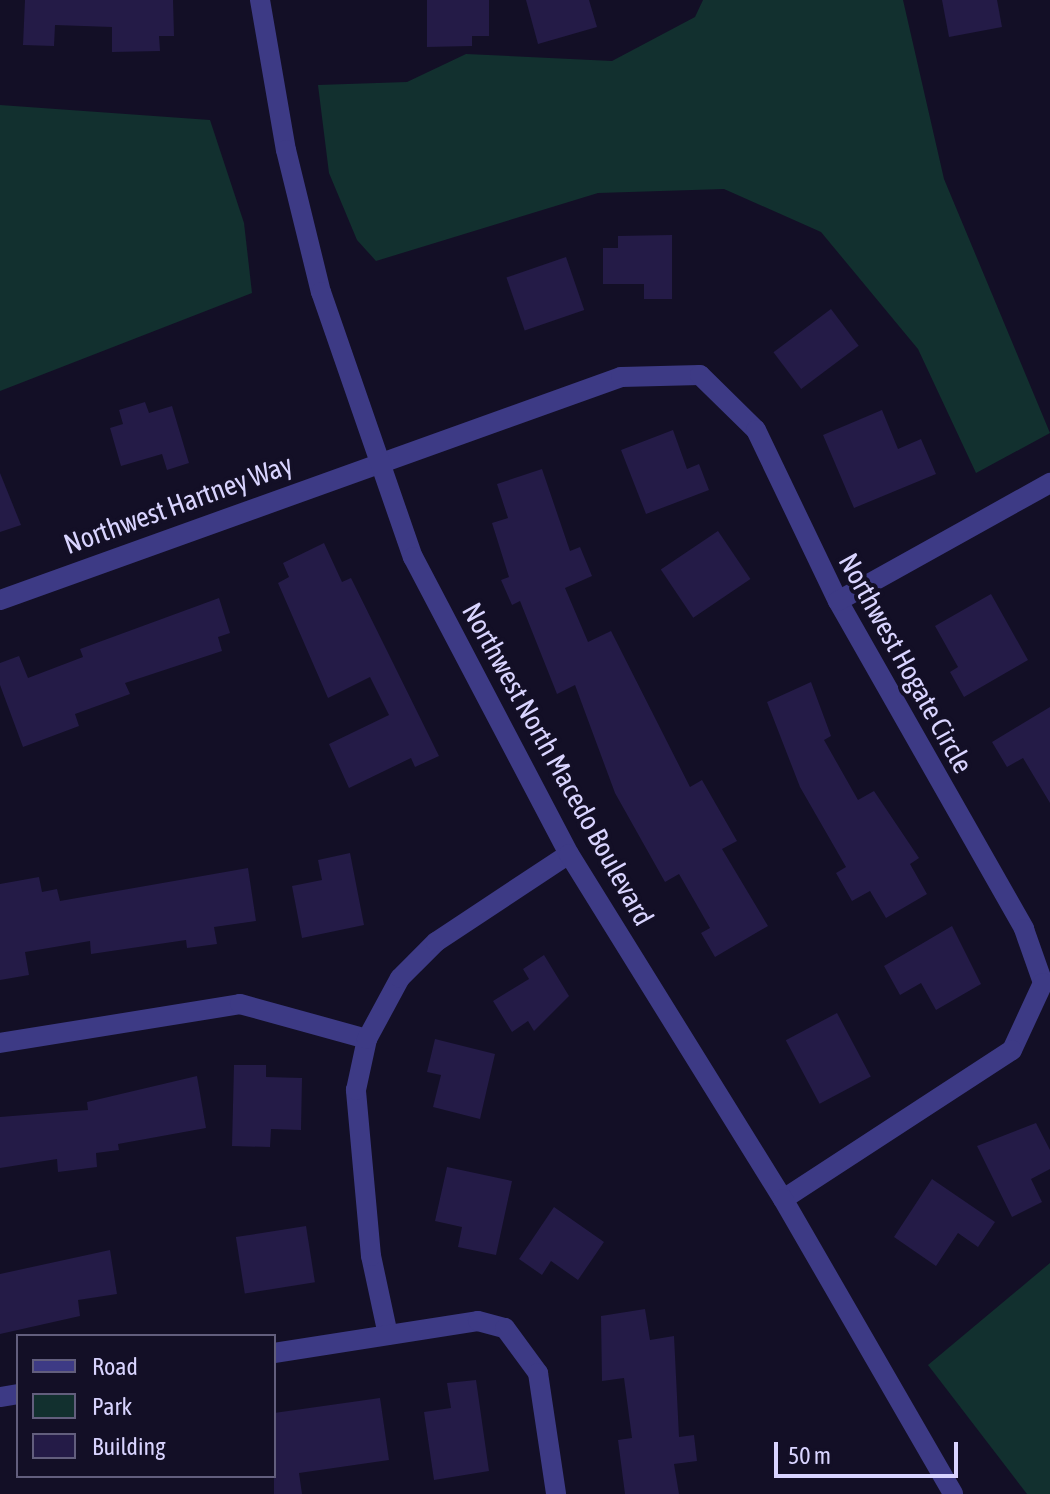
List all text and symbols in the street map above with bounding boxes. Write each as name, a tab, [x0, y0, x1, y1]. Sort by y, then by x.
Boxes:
street label: Northwest Hartney Way	[59, 447, 297, 561]
street label: Northwest Hogate Circle	[832, 547, 980, 779]
street label: Northwest North Macedo Boulevard	[455, 597, 661, 931]
legend	[16, 1334, 276, 1478]
text: Road	[92, 1353, 138, 1380]
text: Park	[92, 1393, 132, 1420]
scale bar	[778, 1426, 962, 1476]
text: Building	[92, 1433, 165, 1460]
text: 50 m	[788, 1442, 831, 1469]

